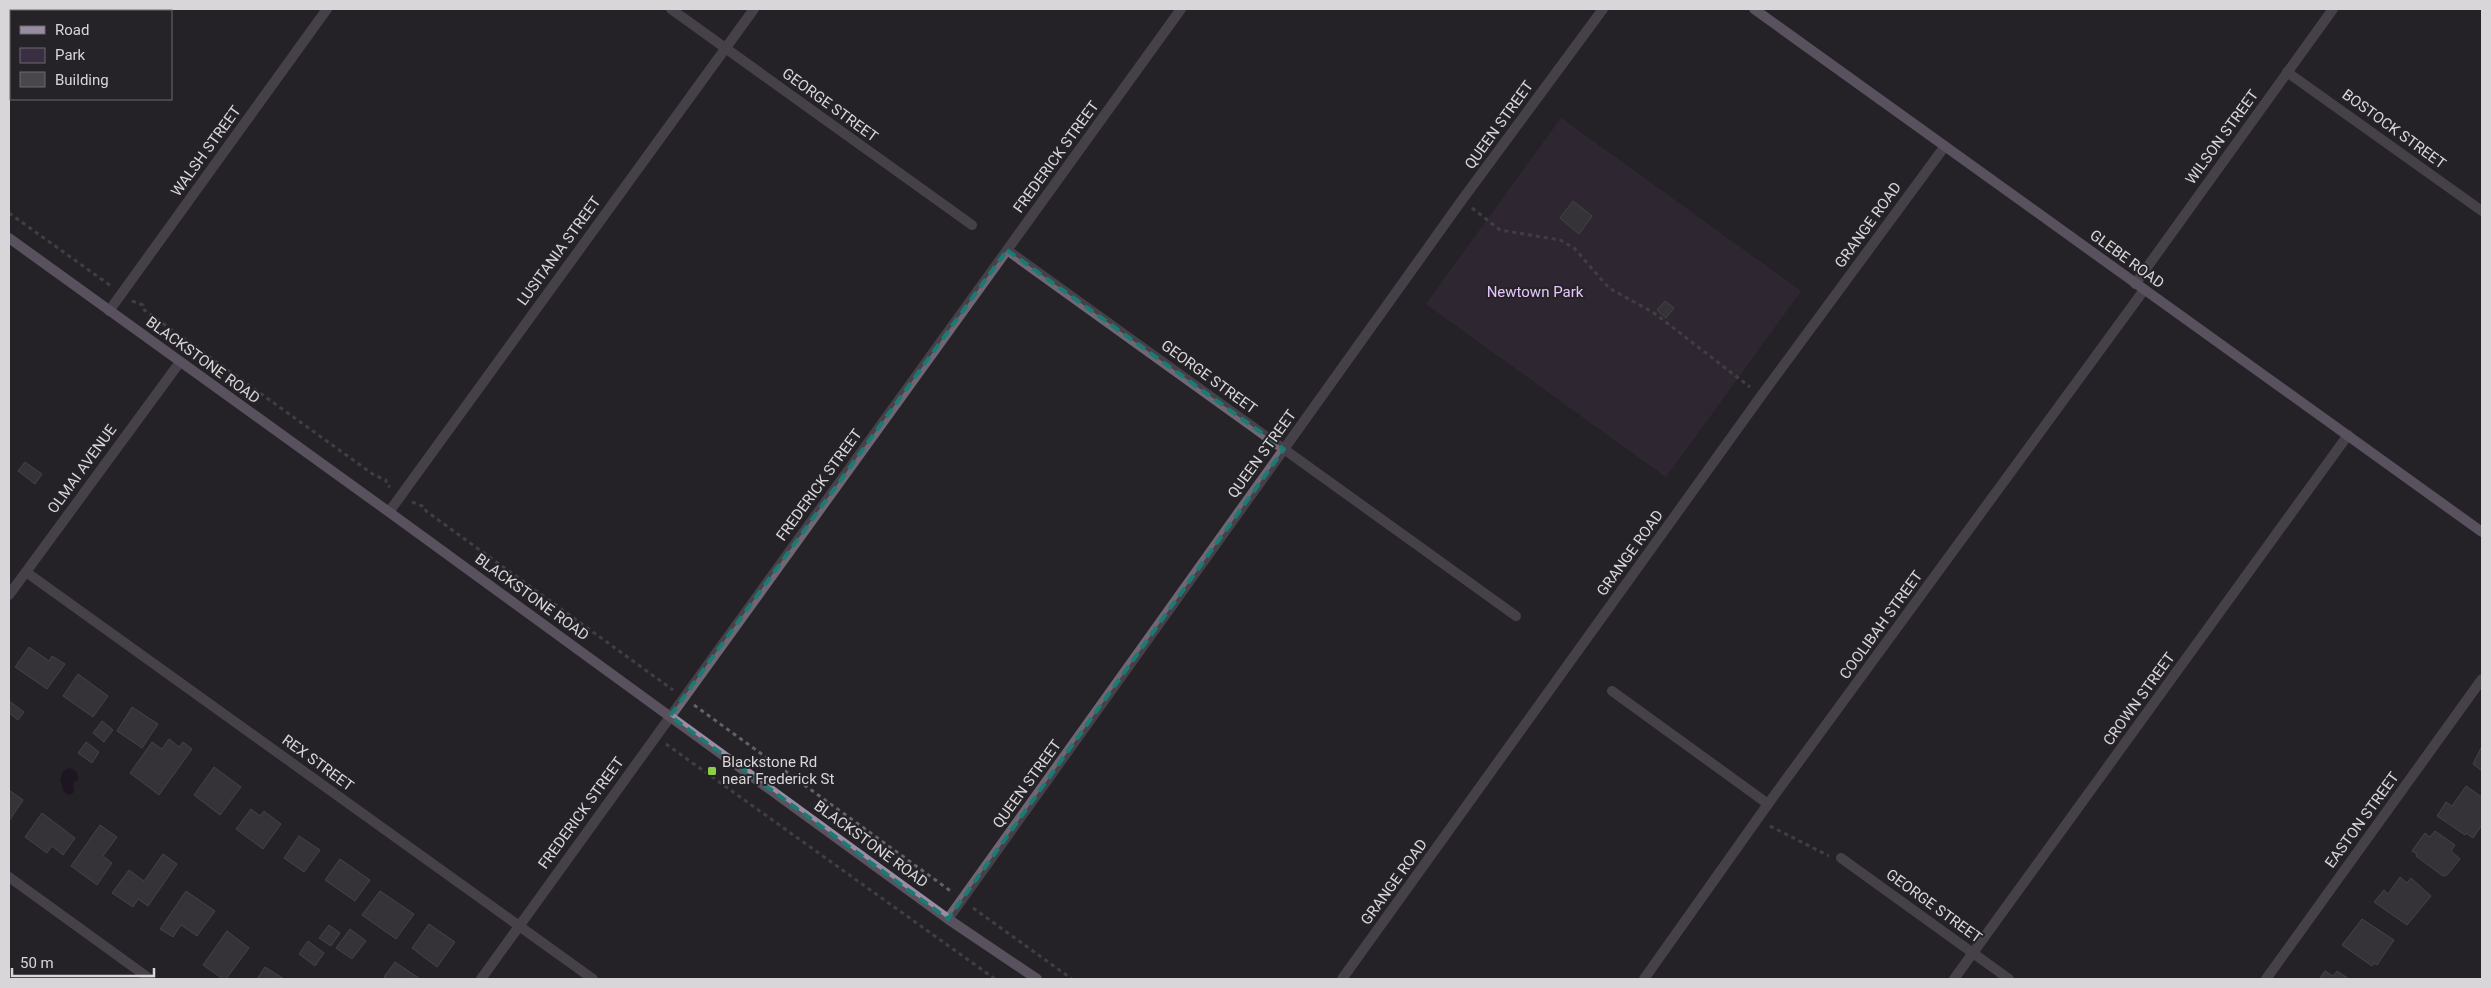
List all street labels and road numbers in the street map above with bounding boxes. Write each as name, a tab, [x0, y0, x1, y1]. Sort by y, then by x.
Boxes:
street label: GEORGE STREET	[779, 64, 881, 146]
street label: QUEEN STREET	[1461, 77, 1537, 173]
street label: BOSTOCK STREET	[2339, 85, 2449, 173]
street label: WILSON STREET	[2182, 86, 2262, 188]
street label: FREDERICK STREET	[1009, 98, 1103, 216]
street label: WALSH STREET	[167, 102, 245, 200]
street label: GRANGE ROAD	[1831, 179, 1905, 271]
street label: LUSITANIA STREET	[514, 193, 605, 309]
street label: GLEBE ROAD	[2086, 226, 2168, 292]
street label: BLACKSTONE ROAD	[143, 313, 263, 407]
street label: GEORGE STREET	[1158, 336, 1260, 418]
street label: QUEEN STREET	[1224, 406, 1300, 502]
street label: OLMAI AVENUE	[44, 421, 121, 517]
street label: FREDERICK STREET	[772, 426, 866, 544]
street label: GRANGE ROAD	[1593, 507, 1667, 599]
street label: BLACKSTONE ROAD	[472, 550, 592, 644]
street label: COOLIBAH STREET	[1836, 567, 1926, 683]
street label: CROWN STREET	[2099, 649, 2179, 749]
street label: REX STREET	[279, 731, 357, 795]
street label: QUEEN STREET	[989, 736, 1065, 832]
street label: FREDERICK STREET	[534, 754, 628, 872]
street label: EASTON STREET	[2321, 769, 2403, 871]
street label: BLACKSTONE ROAD	[811, 797, 931, 891]
street label: GRANGE ROAD	[1357, 836, 1431, 928]
street label: GEORGE STREET	[1883, 865, 1985, 947]

